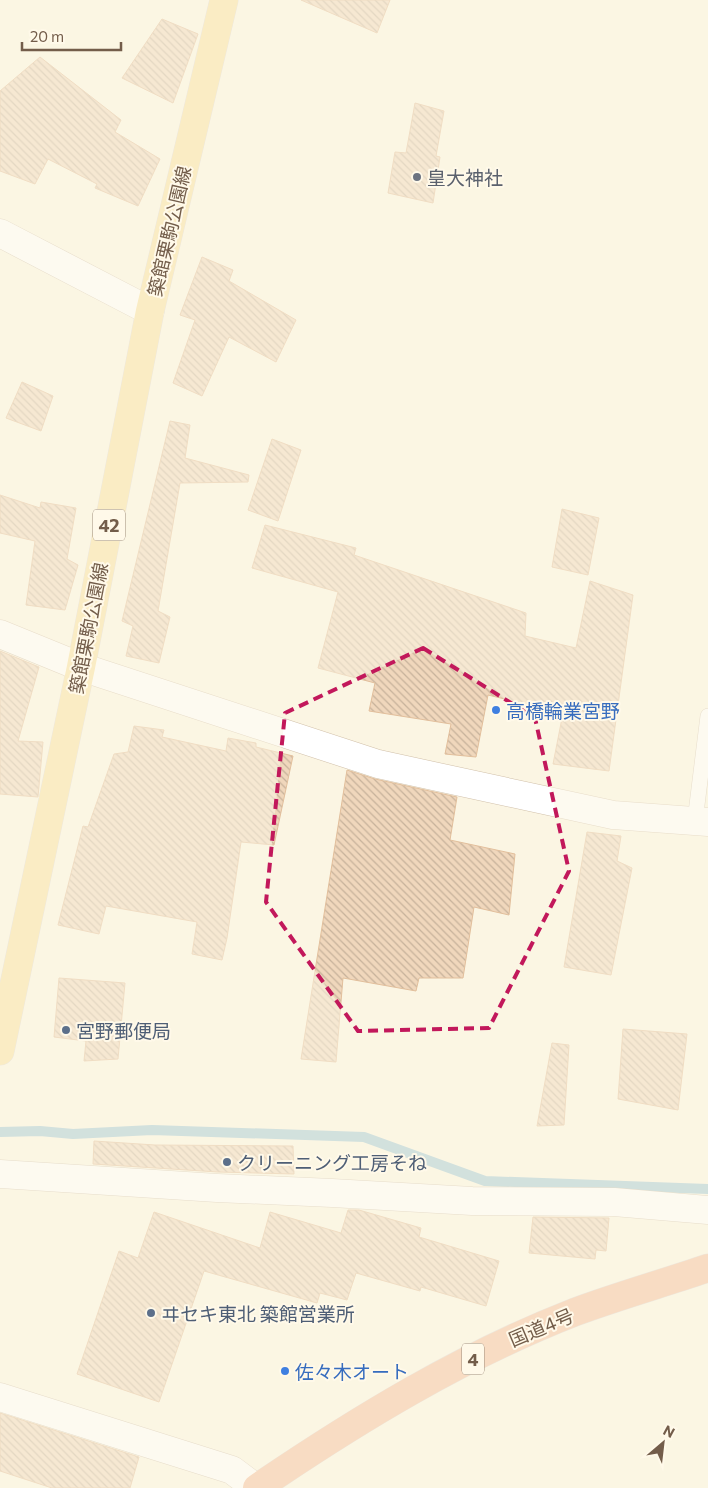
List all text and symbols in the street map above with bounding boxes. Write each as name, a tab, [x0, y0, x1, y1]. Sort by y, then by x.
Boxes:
scale bar	[22, 20, 121, 52]
text: 20 m	[30, 27, 64, 45]
street label: 築館栗駒公園線	[143, 164, 195, 298]
place label: 皇大神社	[427, 166, 503, 189]
marker: 皇大神社	[411, 171, 423, 183]
road number: 42	[93, 510, 125, 540]
street label: 築館栗駒公園線	[64, 561, 112, 695]
place label: 高橋輪業宮野	[506, 699, 620, 722]
marker: 高橋輪業宮野	[490, 704, 502, 716]
place label: 宮野郵便局	[76, 1019, 171, 1042]
marker: 宮野郵便局	[60, 1024, 72, 1036]
place label: クリーニング工房そね	[237, 1151, 427, 1174]
marker: クリーニング工房そね	[221, 1156, 233, 1168]
place label: ヰセキ東北 築館営業所	[161, 1302, 355, 1325]
street label: 国道4号	[505, 1303, 577, 1351]
marker: ヰセキ東北 築館営業所	[145, 1307, 157, 1319]
road number: 4	[462, 1344, 484, 1375]
place label: 佐々木オート	[295, 1360, 409, 1383]
marker: 佐々木オート	[279, 1365, 291, 1377]
north arrow	[638, 1418, 688, 1468]
text: N	[661, 1421, 678, 1441]

